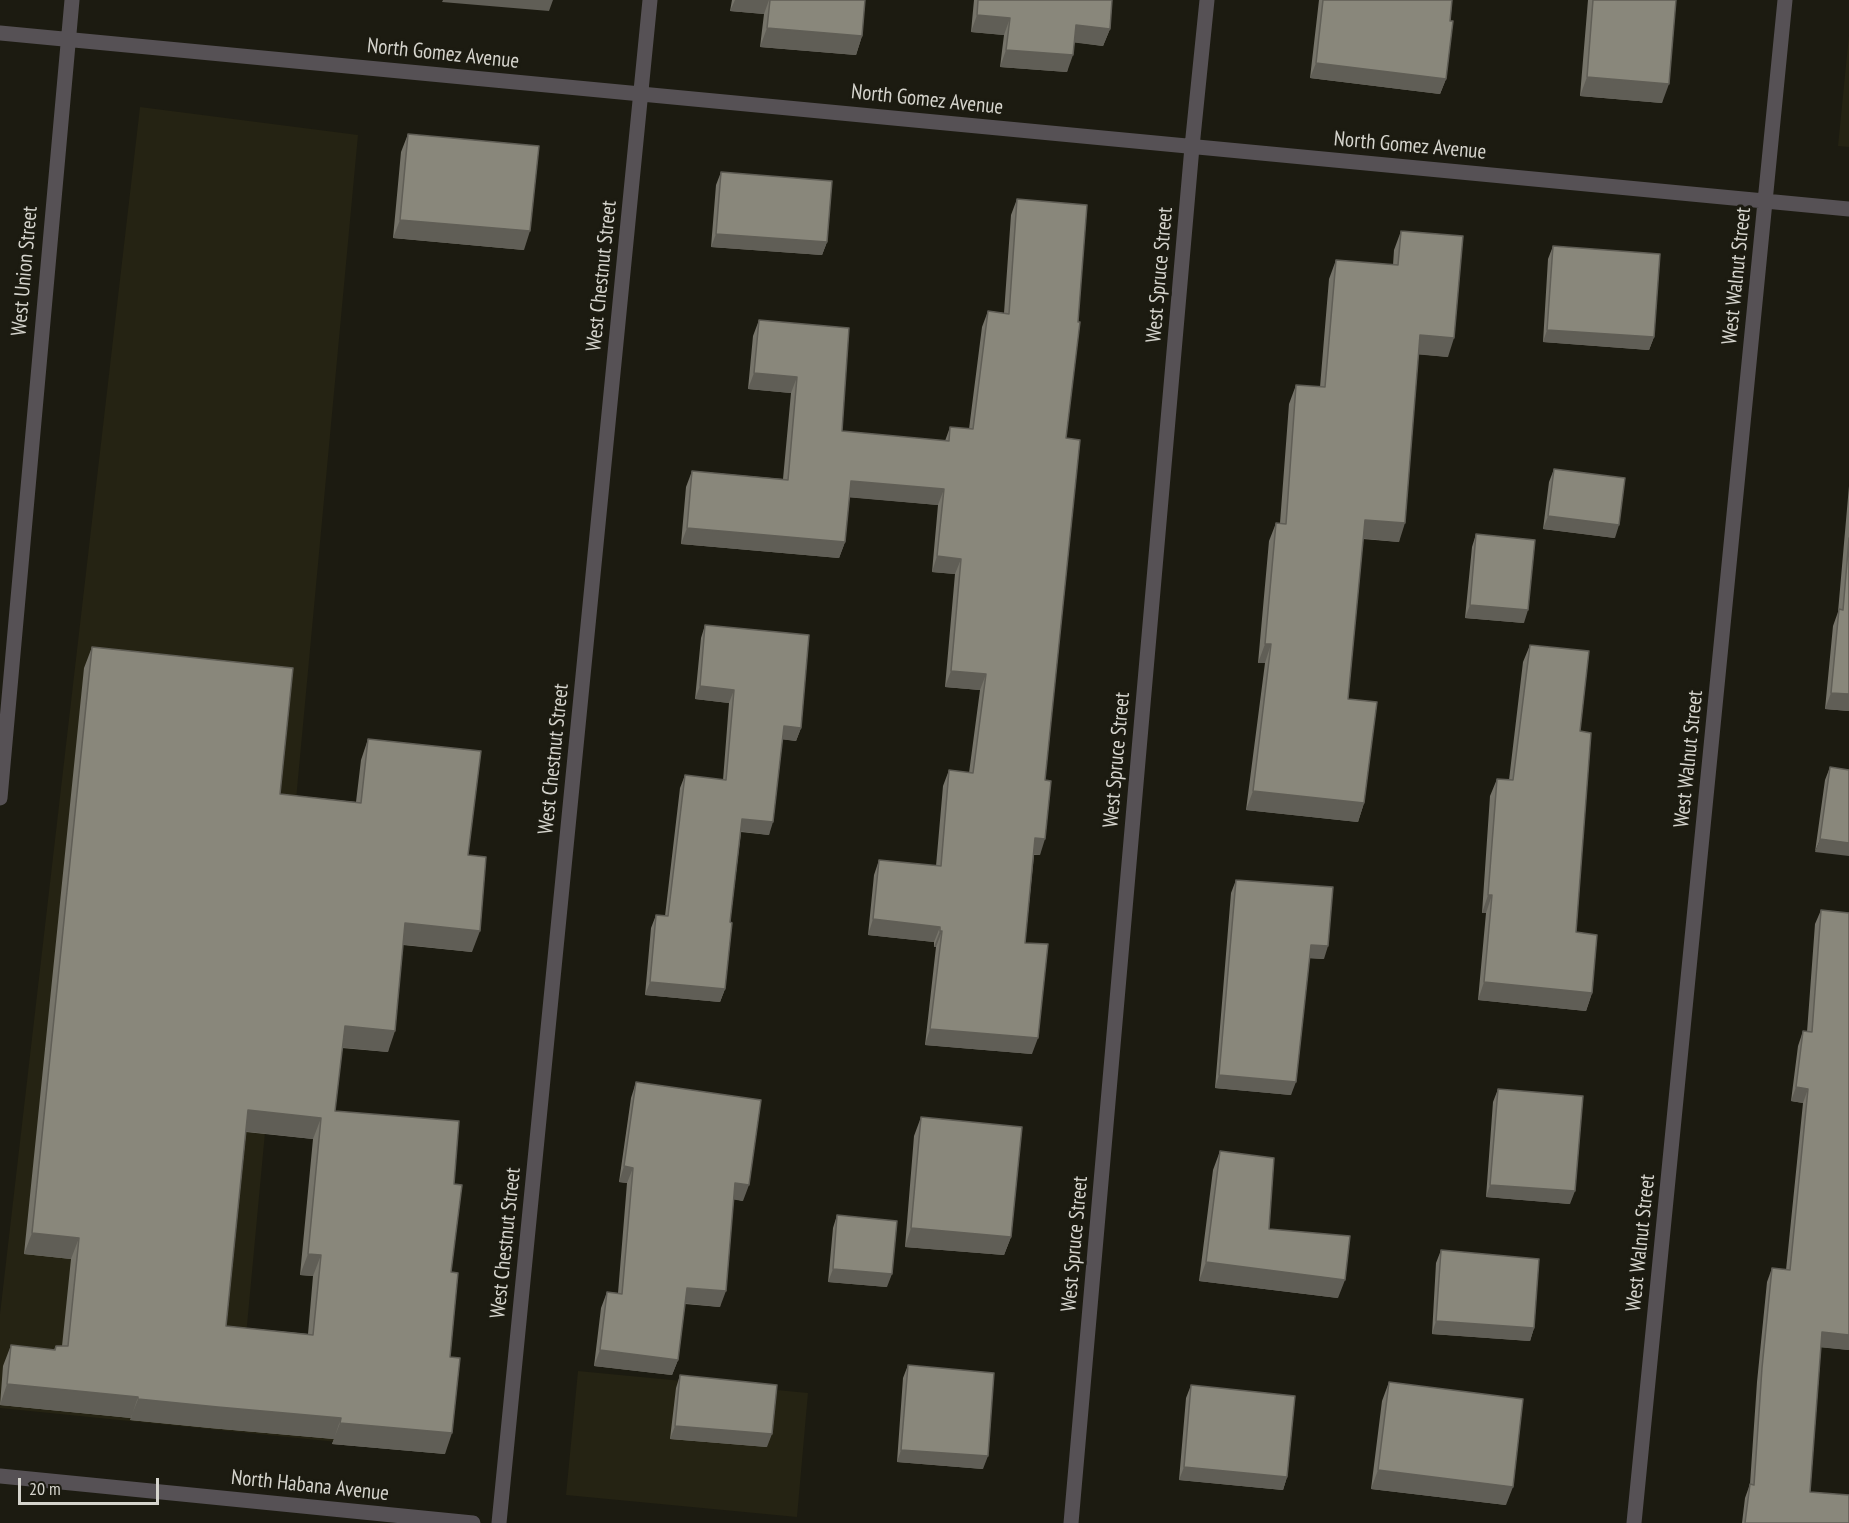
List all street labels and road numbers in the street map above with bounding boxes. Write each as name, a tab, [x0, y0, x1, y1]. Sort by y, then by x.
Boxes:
street label: North Gomez Avenue	[366, 33, 520, 75]
street label: North Gomez Avenue	[850, 79, 1004, 121]
street label: North Gomez Avenue	[1333, 127, 1487, 165]
street label: West Chestnut Street	[582, 199, 622, 353]
street label: West Union Street	[7, 205, 43, 337]
street label: West Spruce Street	[1142, 206, 1178, 344]
street label: West Walnut Street	[1717, 206, 1757, 346]
street label: West Chestnut Street	[534, 682, 574, 836]
street label: West Walnut Street	[1669, 689, 1709, 829]
street label: West Spruce Street	[1099, 691, 1135, 829]
street label: West Chestnut Street	[486, 1166, 526, 1320]
street label: West Walnut Street	[1621, 1173, 1661, 1313]
street label: West Spruce Street	[1057, 1175, 1093, 1313]
street label: North Habana Avenue	[230, 1465, 390, 1507]

